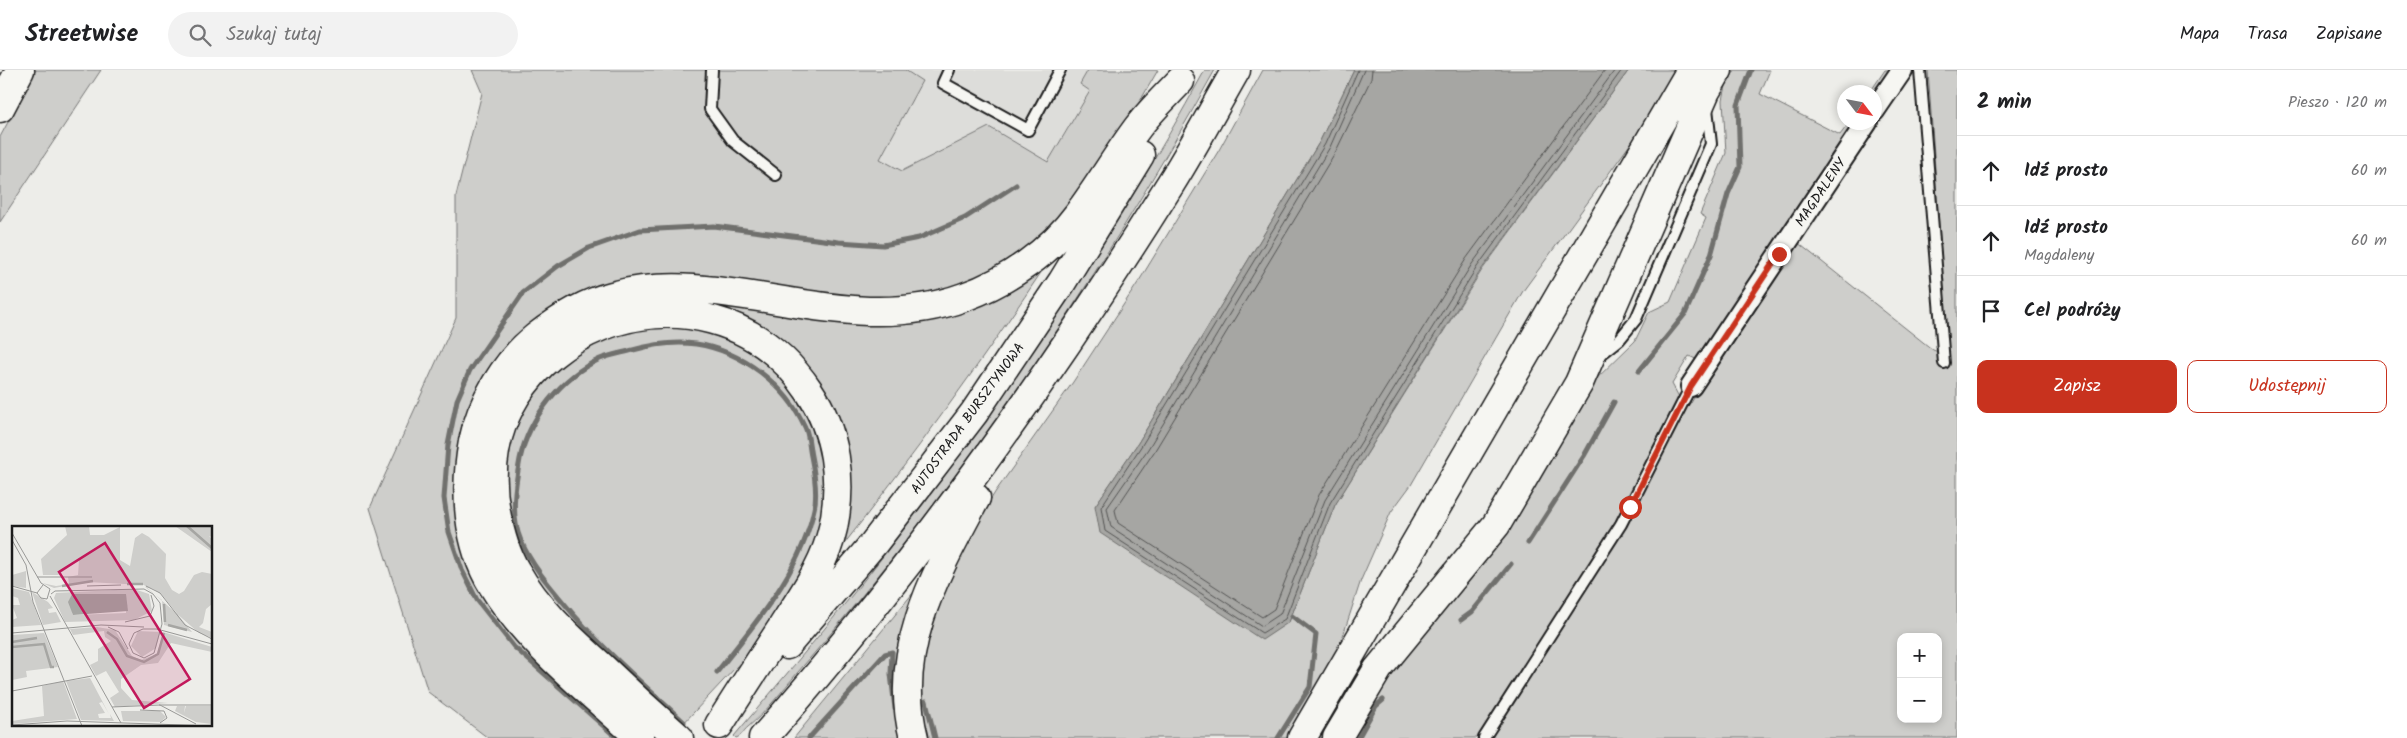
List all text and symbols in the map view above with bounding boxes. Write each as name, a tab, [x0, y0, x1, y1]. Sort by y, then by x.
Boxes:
search box	[168, 12, 518, 57]
text: Streetwise	[25, 15, 138, 54]
text: Szukaj tutaj	[226, 20, 322, 50]
text: Mapa	[2180, 20, 2220, 49]
text: Trasa	[2248, 20, 2288, 49]
text: Zapisane	[2316, 20, 2382, 49]
icon: search	[186, 21, 214, 49]
north arrow	[1837, 85, 1882, 130]
text: 2 min	[1977, 86, 2032, 119]
text: Pieszo · 120 m	[2288, 90, 2387, 115]
street label: MAGDALENY	[1790, 153, 1853, 231]
text: Idź prosto	[2024, 156, 2108, 186]
icon: ahead	[1977, 157, 2005, 185]
text: 60 m	[2351, 158, 2387, 183]
text: Idź prosto	[2024, 213, 2108, 243]
icon: ahead	[1977, 227, 2005, 255]
text: 60 m	[2351, 228, 2387, 253]
route end	[1768, 243, 1791, 266]
text: Magdaleny	[2024, 243, 2094, 268]
text: Cel podróży	[2024, 296, 2121, 326]
icon: arrive	[1977, 297, 2005, 325]
street label: AUTOSTRADA BURSZTYNOWA	[905, 338, 1030, 499]
button: Zapisz	[1977, 360, 2177, 413]
button: Udostępnij	[2187, 360, 2387, 413]
route start	[1619, 496, 1642, 519]
inset map	[12, 526, 212, 726]
map controls	[1897, 633, 1942, 723]
button: +	[1897, 633, 1942, 678]
button: −	[1897, 678, 1942, 723]

